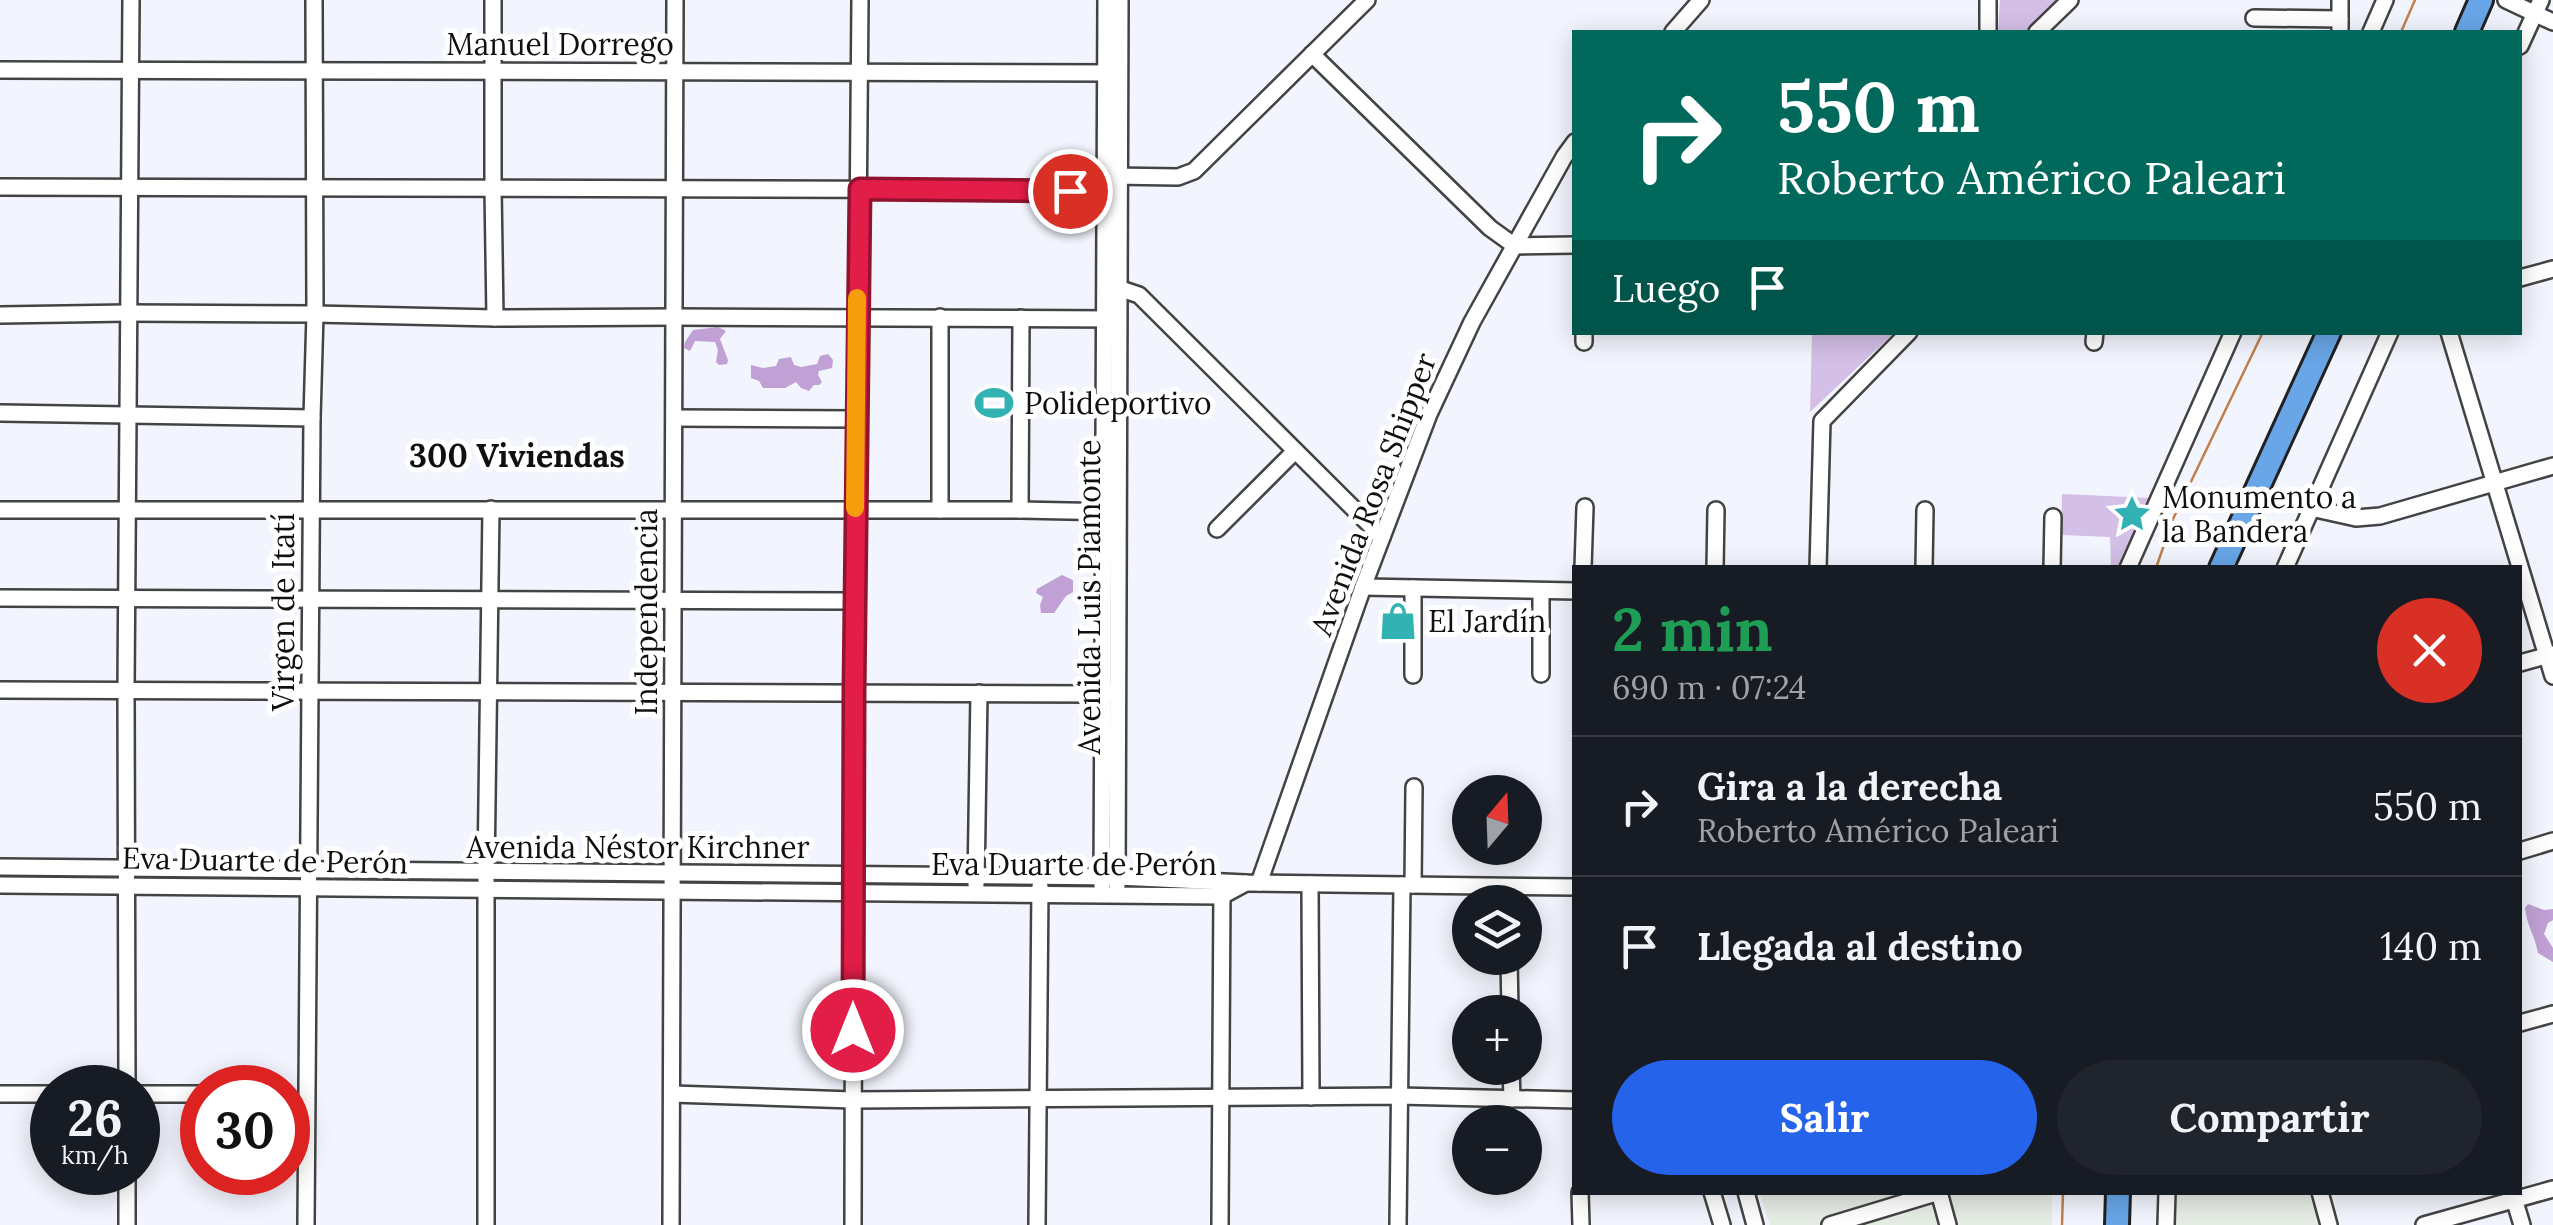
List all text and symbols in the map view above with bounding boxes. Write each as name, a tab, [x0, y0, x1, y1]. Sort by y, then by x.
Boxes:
street label: Manuel Dorrego	[446, 25, 674, 64]
text: 550 m	[1777, 62, 1980, 151]
icon: right	[1612, 70, 1742, 200]
pin	[1028, 149, 1113, 234]
text: Roberto Américo Paleari	[1777, 149, 2286, 206]
icon: arrive	[1043, 164, 1098, 219]
icon: arrive	[1740, 260, 1795, 315]
text: Luego	[1612, 264, 1720, 312]
street label: Avenida Rosa Shipper	[1301, 347, 1444, 641]
sports icon: Polideportivo	[973, 382, 1015, 424]
place label: Polideportivo	[1024, 384, 1211, 422]
district label: 300 Viviendas	[409, 435, 625, 476]
street label: Avenida Luis Piamonte	[1070, 439, 1108, 756]
place label: Monumento a la Bandera	[2162, 478, 2357, 550]
place icon: Monumento a la Bandera	[2111, 493, 2153, 535]
street label: Independencia	[627, 509, 665, 715]
street label: Virgen de Itatí	[264, 513, 303, 712]
text: 2 min	[1612, 591, 1773, 667]
button: close	[2377, 598, 2482, 703]
shop icon: El Jardín	[1377, 600, 1419, 642]
place label: El Jardín	[1428, 602, 1546, 640]
text: 690 m · 07:24	[1612, 667, 1806, 708]
text: Gira a la derecha	[1697, 762, 2002, 810]
north arrow	[1452, 775, 1542, 865]
map controls	[1452, 775, 1542, 1195]
icon: right	[1612, 779, 1667, 834]
text: 550 m	[2373, 782, 2482, 830]
text: Roberto Américo Paleari	[1697, 810, 2059, 851]
street label: Avenida Néstor Kirchner	[465, 828, 810, 866]
street label: Eva Duarte de Perón	[122, 839, 408, 881]
street label: Eva Duarte de Perón	[931, 845, 1217, 883]
button: layers	[1452, 885, 1542, 975]
icon: arrive	[1612, 919, 1667, 974]
text: Llegada al destino	[1697, 922, 2023, 970]
text: 140 m	[2380, 922, 2482, 970]
position arrow	[801, 978, 905, 1082]
button: +	[1452, 995, 1542, 1085]
button: Salir	[1612, 1060, 2037, 1175]
button: Compartir	[2057, 1060, 2482, 1175]
speed limit sign: 30	[180, 1065, 310, 1195]
text: 26	[67, 1086, 123, 1150]
button: −	[1452, 1105, 1542, 1195]
text: km/h	[61, 1139, 129, 1171]

